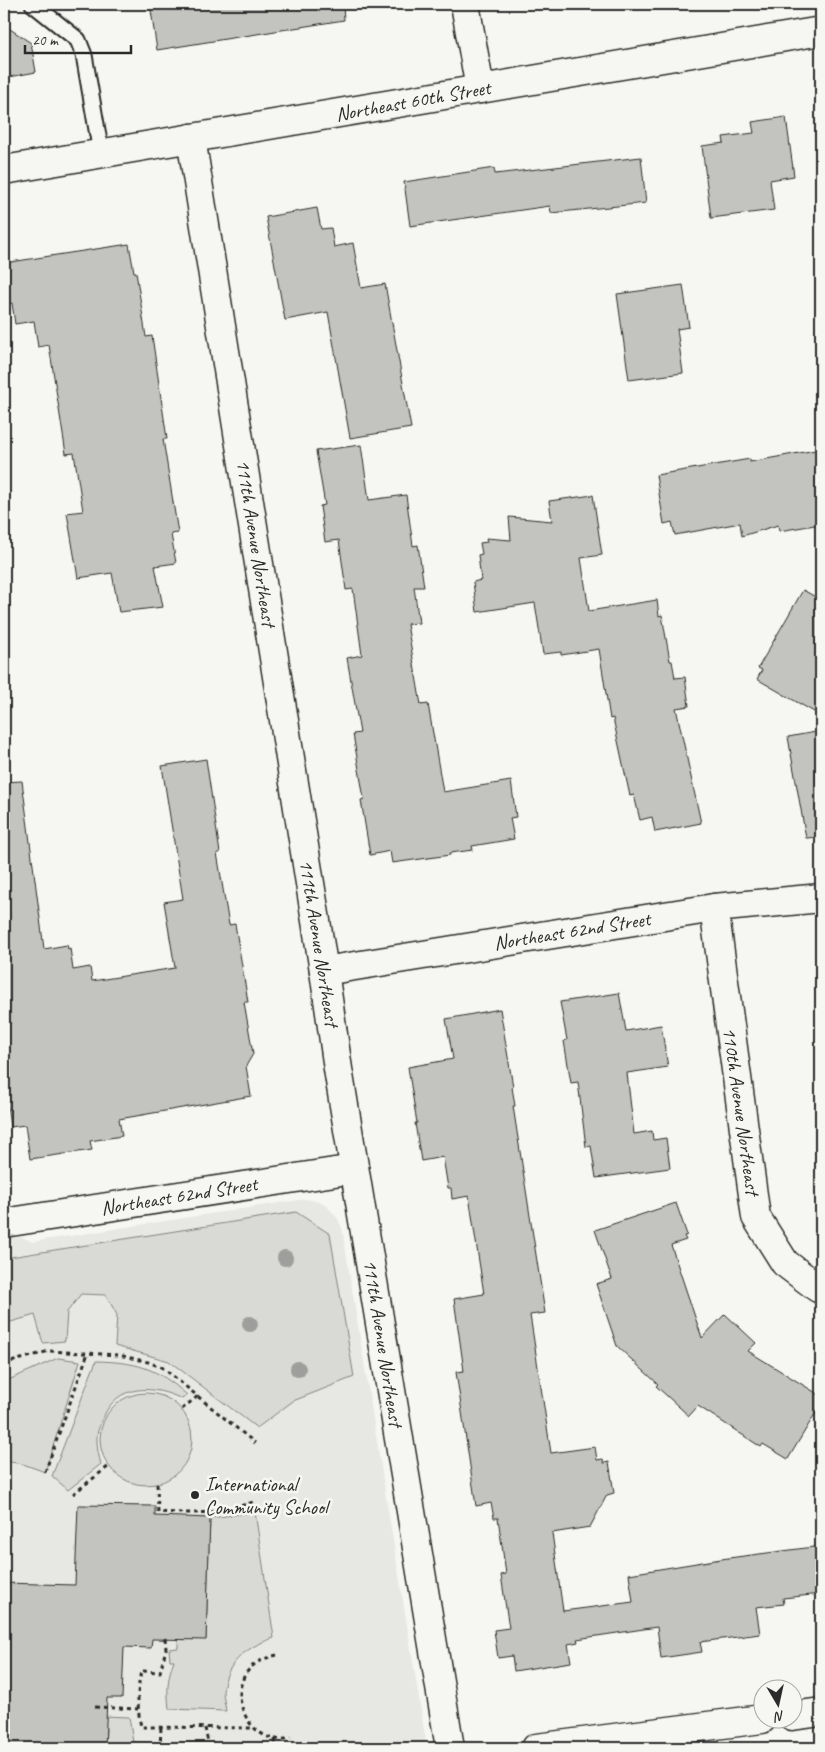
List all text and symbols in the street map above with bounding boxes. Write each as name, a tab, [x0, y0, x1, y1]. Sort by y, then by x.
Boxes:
scale bar	[25, 22, 131, 54]
text: 20 m	[32, 31, 59, 50]
street label: Northeast 60th Street	[334, 75, 495, 127]
street label: 111th Avenue Northeast	[230, 458, 282, 632]
street label: 111th Avenue Northeast	[293, 858, 345, 1032]
street label: Northeast 62nd Street	[492, 906, 654, 956]
street label: 110th Avenue Northeast	[717, 1026, 766, 1200]
street label: Northeast 62nd Street	[99, 1171, 261, 1221]
street label: 111th Avenue Northeast	[357, 1258, 409, 1432]
place label: International Community School	[205, 1472, 331, 1520]
marker: International Community School	[189, 1489, 201, 1501]
north arrow	[752, 1680, 802, 1730]
text: N	[772, 1707, 786, 1726]

